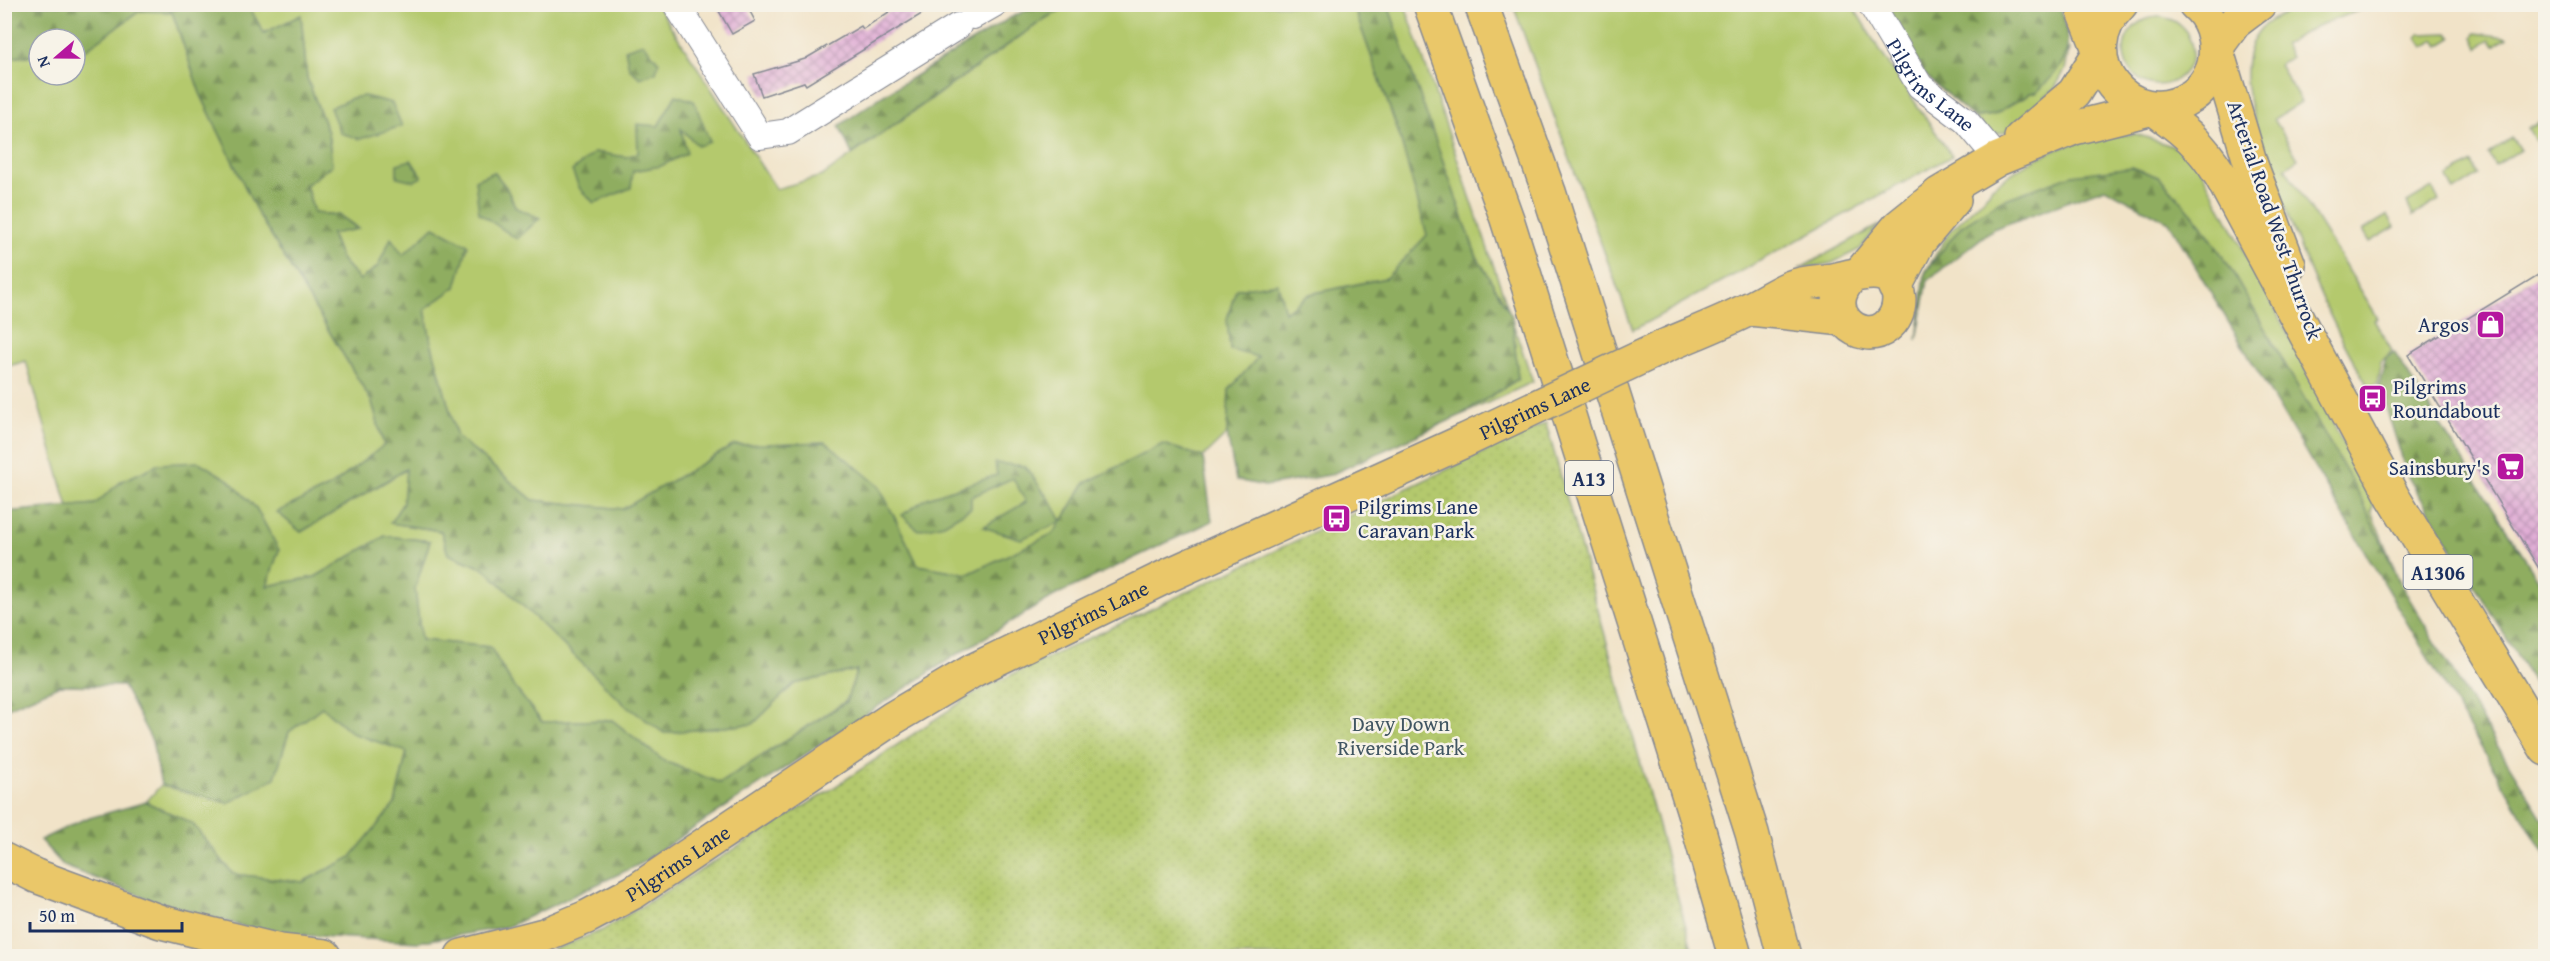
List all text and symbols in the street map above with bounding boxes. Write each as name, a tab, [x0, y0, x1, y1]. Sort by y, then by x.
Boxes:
north arrow	[27, 27, 87, 87]
street label: Pilgrims Lane	[1879, 32, 1984, 138]
text: N	[30, 53, 56, 71]
street label: Arterial Road West Thurrock	[2219, 96, 2331, 344]
shop icon: Argos	[2474, 308, 2506, 340]
place label: Argos	[2418, 309, 2469, 340]
street label: Pilgrims Lane	[1474, 368, 1596, 447]
place label: Pilgrims Roundabout	[2393, 371, 2501, 426]
bus stop icon: Pilgrims Roundabout	[2356, 382, 2388, 414]
supermarket icon: Sainsbury's	[2495, 451, 2527, 483]
place label: Sainsbury's	[2389, 452, 2490, 483]
road number: A13	[1565, 461, 1613, 495]
place label: Pilgrims Lane Caravan Park	[1358, 491, 1478, 546]
bus stop icon: Pilgrims Lane Caravan Park	[1321, 502, 1353, 534]
road number: A1306	[2404, 555, 2472, 589]
street label: Pilgrims Lane	[1032, 572, 1154, 652]
park label: Davy Down Riverside Park	[1338, 708, 1465, 763]
street label: Pilgrims Lane	[620, 816, 736, 909]
scale bar	[30, 895, 182, 933]
text: 50 m	[39, 902, 75, 929]

